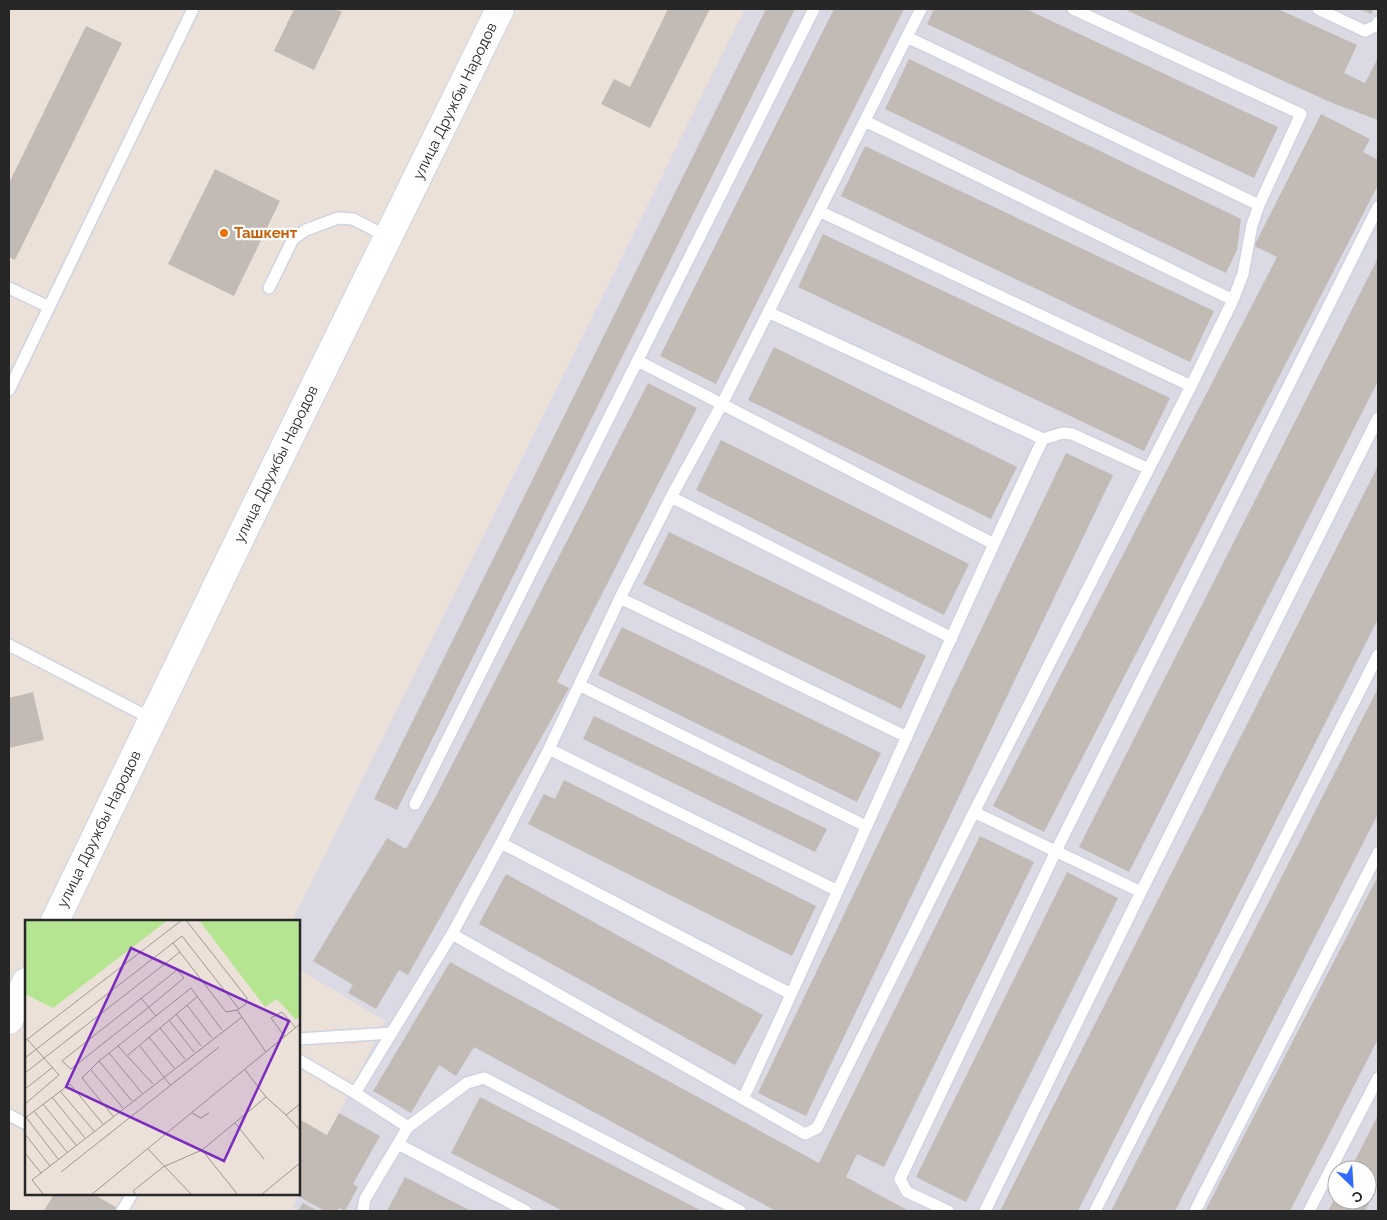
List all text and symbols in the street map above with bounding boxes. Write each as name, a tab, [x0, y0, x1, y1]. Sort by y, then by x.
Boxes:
street label: улица Дружбы Народов	[409, 20, 501, 182]
place label: Ташкент	[234, 224, 298, 242]
marker: Ташкент	[218, 227, 230, 239]
street label: улица Дружбы Народов	[230, 383, 322, 545]
street label: улица Дружбы Народов	[53, 748, 145, 910]
inset map	[25, 920, 300, 1195]
north arrow	[1327, 1160, 1377, 1210]
text: С	[1349, 1188, 1365, 1206]

